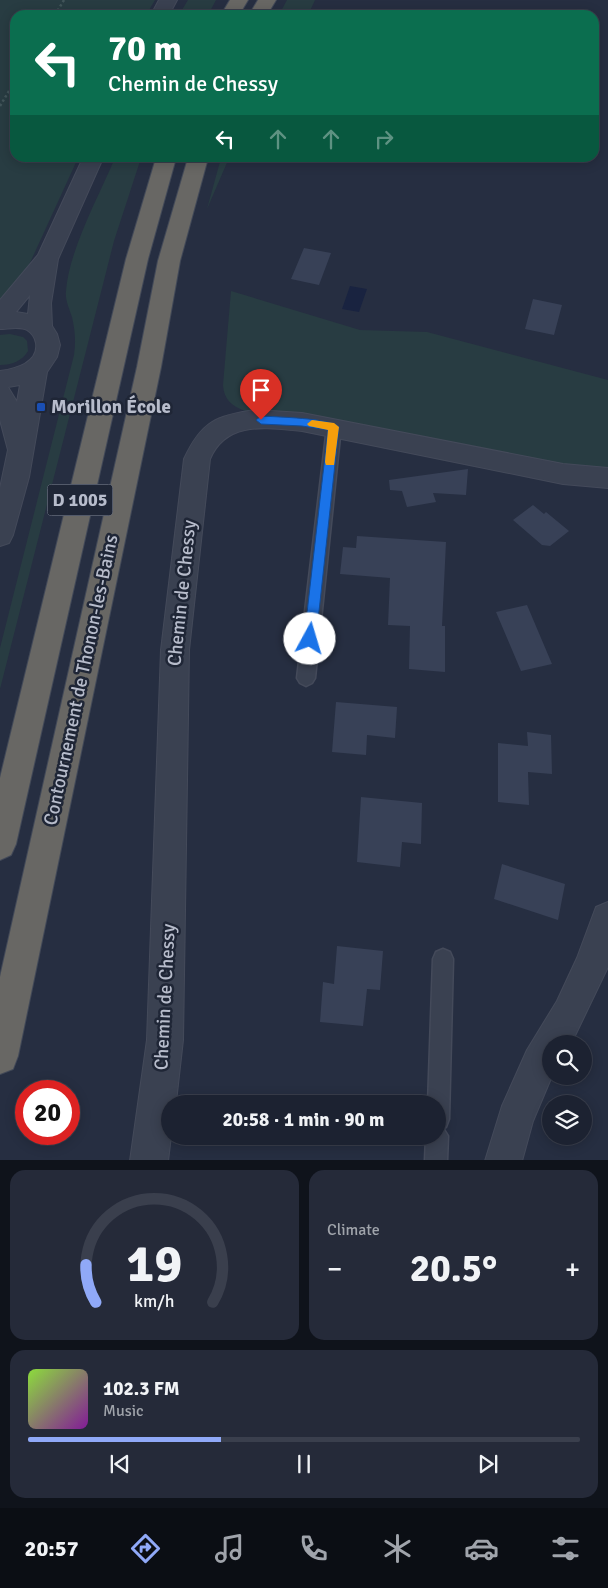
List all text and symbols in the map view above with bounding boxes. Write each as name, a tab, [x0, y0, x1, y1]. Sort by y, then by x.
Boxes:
text: 70 m	[108, 27, 182, 70]
icon: left	[25, 30, 90, 95]
text: Chemin de Chessy	[108, 70, 278, 97]
icon: left	[211, 125, 239, 153]
icon: ahead	[264, 125, 292, 153]
icon: ahead	[317, 125, 345, 153]
icon: right	[370, 125, 398, 153]
pin	[240, 369, 282, 420]
icon: arrive	[247, 376, 275, 404]
place label: Morillon École	[51, 395, 171, 419]
marker: Morillon École	[35, 401, 47, 413]
road number: D 1005	[48, 484, 112, 516]
street label: Chemin de Chessy	[162, 519, 202, 667]
street label: Contournement de Thonon-les-Bains	[38, 533, 124, 827]
position arrow	[283, 612, 335, 664]
street label: Chemin de Chessy	[149, 923, 181, 1071]
map controls	[542, 1035, 592, 1145]
button: search	[542, 1035, 592, 1085]
speed limit sign: 20	[15, 1080, 80, 1145]
button: layers	[542, 1095, 592, 1145]
text: 20:58 · 1 min · 90 m	[223, 1108, 384, 1132]
text: Climate	[327, 1220, 380, 1240]
text: 19	[126, 1232, 183, 1296]
text: 20.5°	[410, 1245, 497, 1292]
text: −	[327, 1252, 342, 1286]
text: +	[565, 1252, 580, 1286]
text: km/h	[134, 1290, 175, 1312]
text: 102.3 FM	[103, 1377, 180, 1401]
text: Music	[103, 1401, 144, 1421]
icon: previous	[106, 1450, 134, 1478]
icon: pause	[290, 1450, 318, 1478]
icon: next	[474, 1450, 502, 1478]
icon: directions	[128, 1531, 163, 1566]
icon: music	[212, 1531, 247, 1566]
icon: phone	[296, 1531, 331, 1566]
icon: climate	[380, 1531, 415, 1566]
icon: car	[464, 1531, 499, 1566]
icon: filters	[548, 1531, 583, 1566]
text: 20:57	[25, 1535, 79, 1562]

